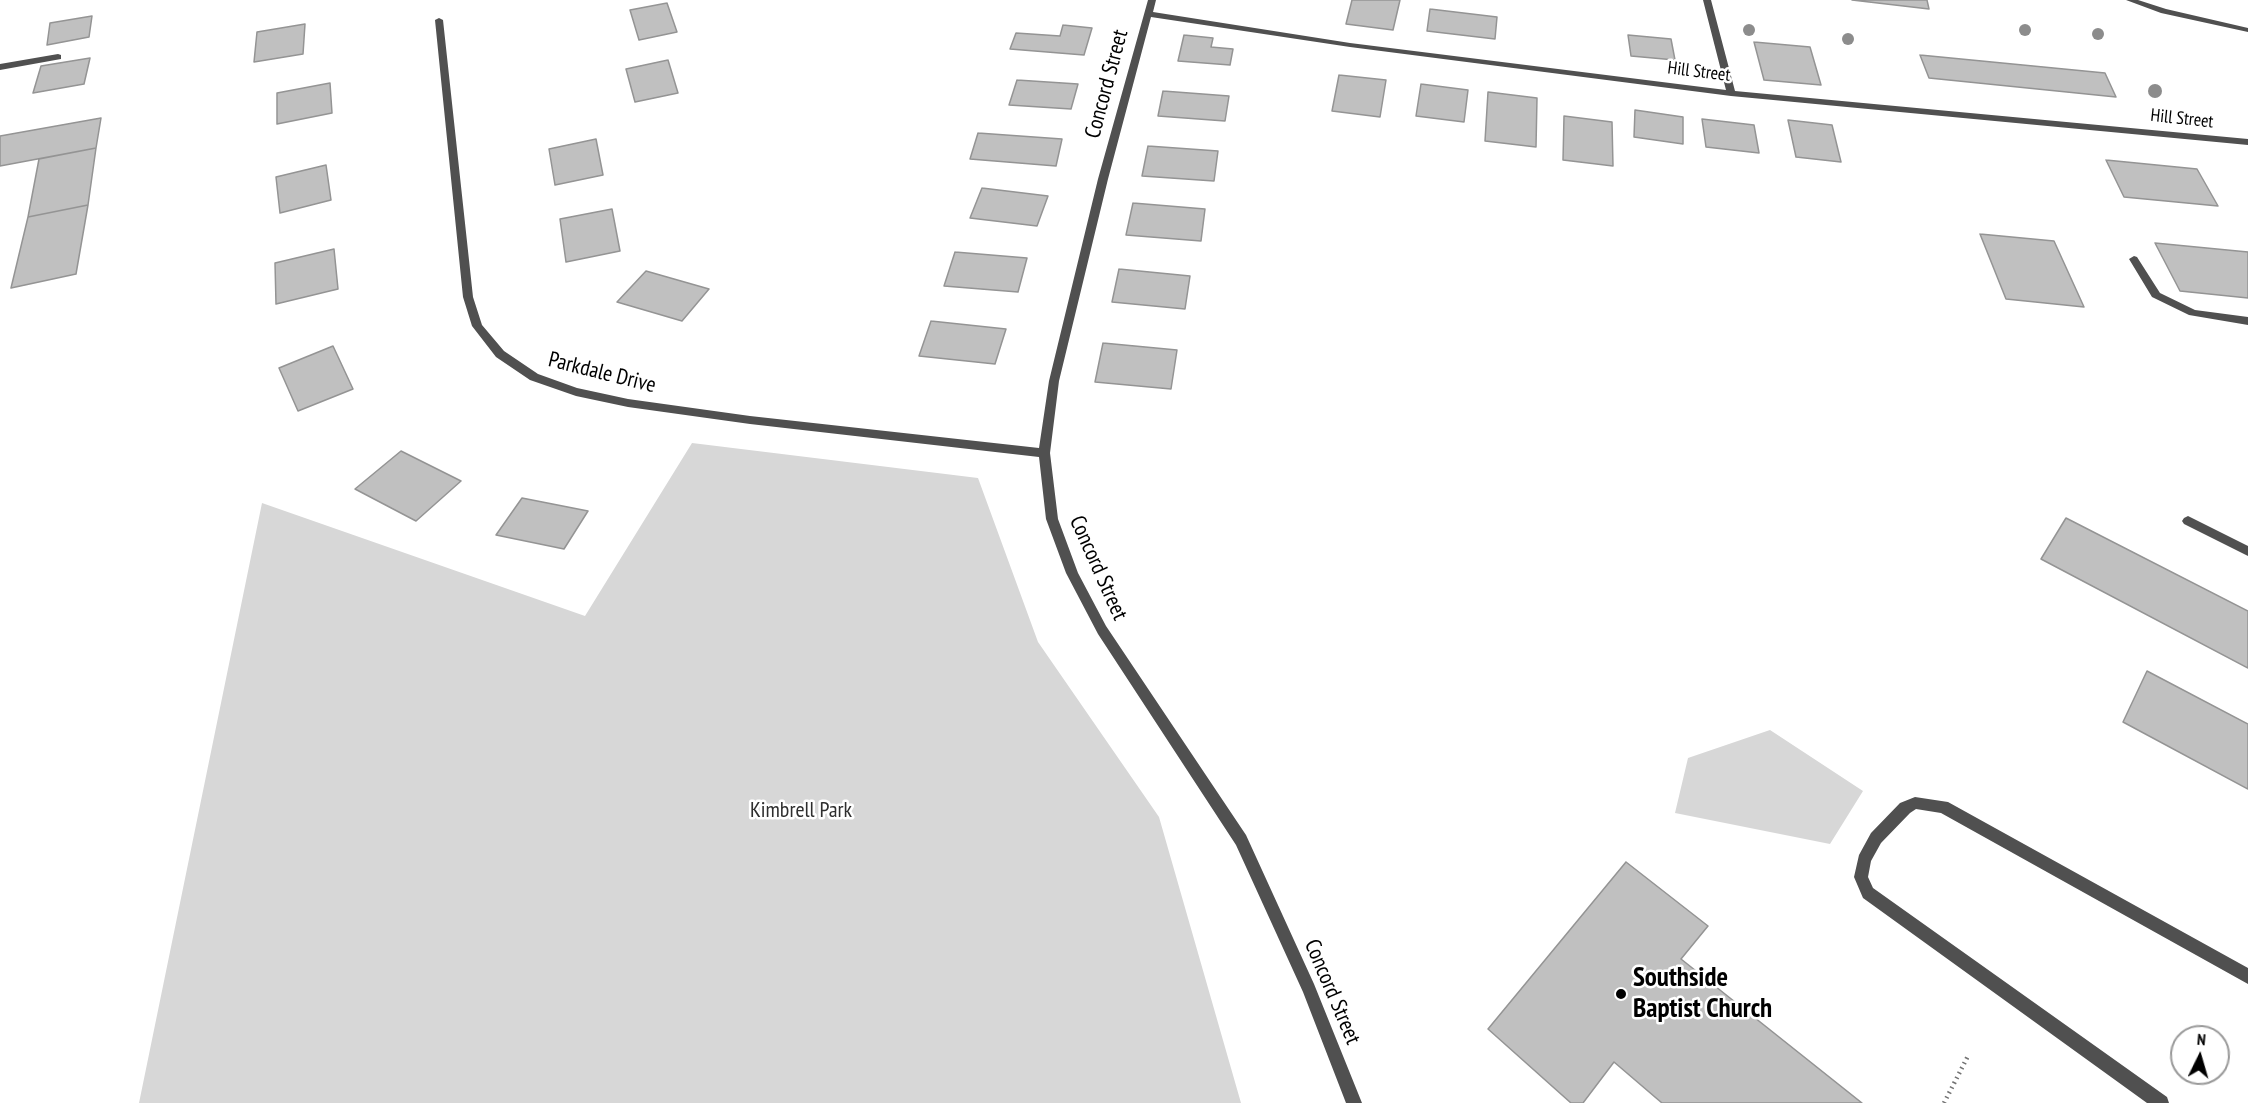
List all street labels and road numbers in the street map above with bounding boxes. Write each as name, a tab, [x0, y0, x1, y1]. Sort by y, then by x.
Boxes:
street label: Concord Street	[1080, 27, 1134, 141]
street label: Hill Street	[1666, 57, 1732, 87]
street label: Hill Street	[2150, 105, 2214, 133]
street label: Parkdale Drive	[546, 347, 658, 399]
street label: Concord Street	[1063, 512, 1133, 624]
street label: Concord Street	[1298, 936, 1366, 1048]

